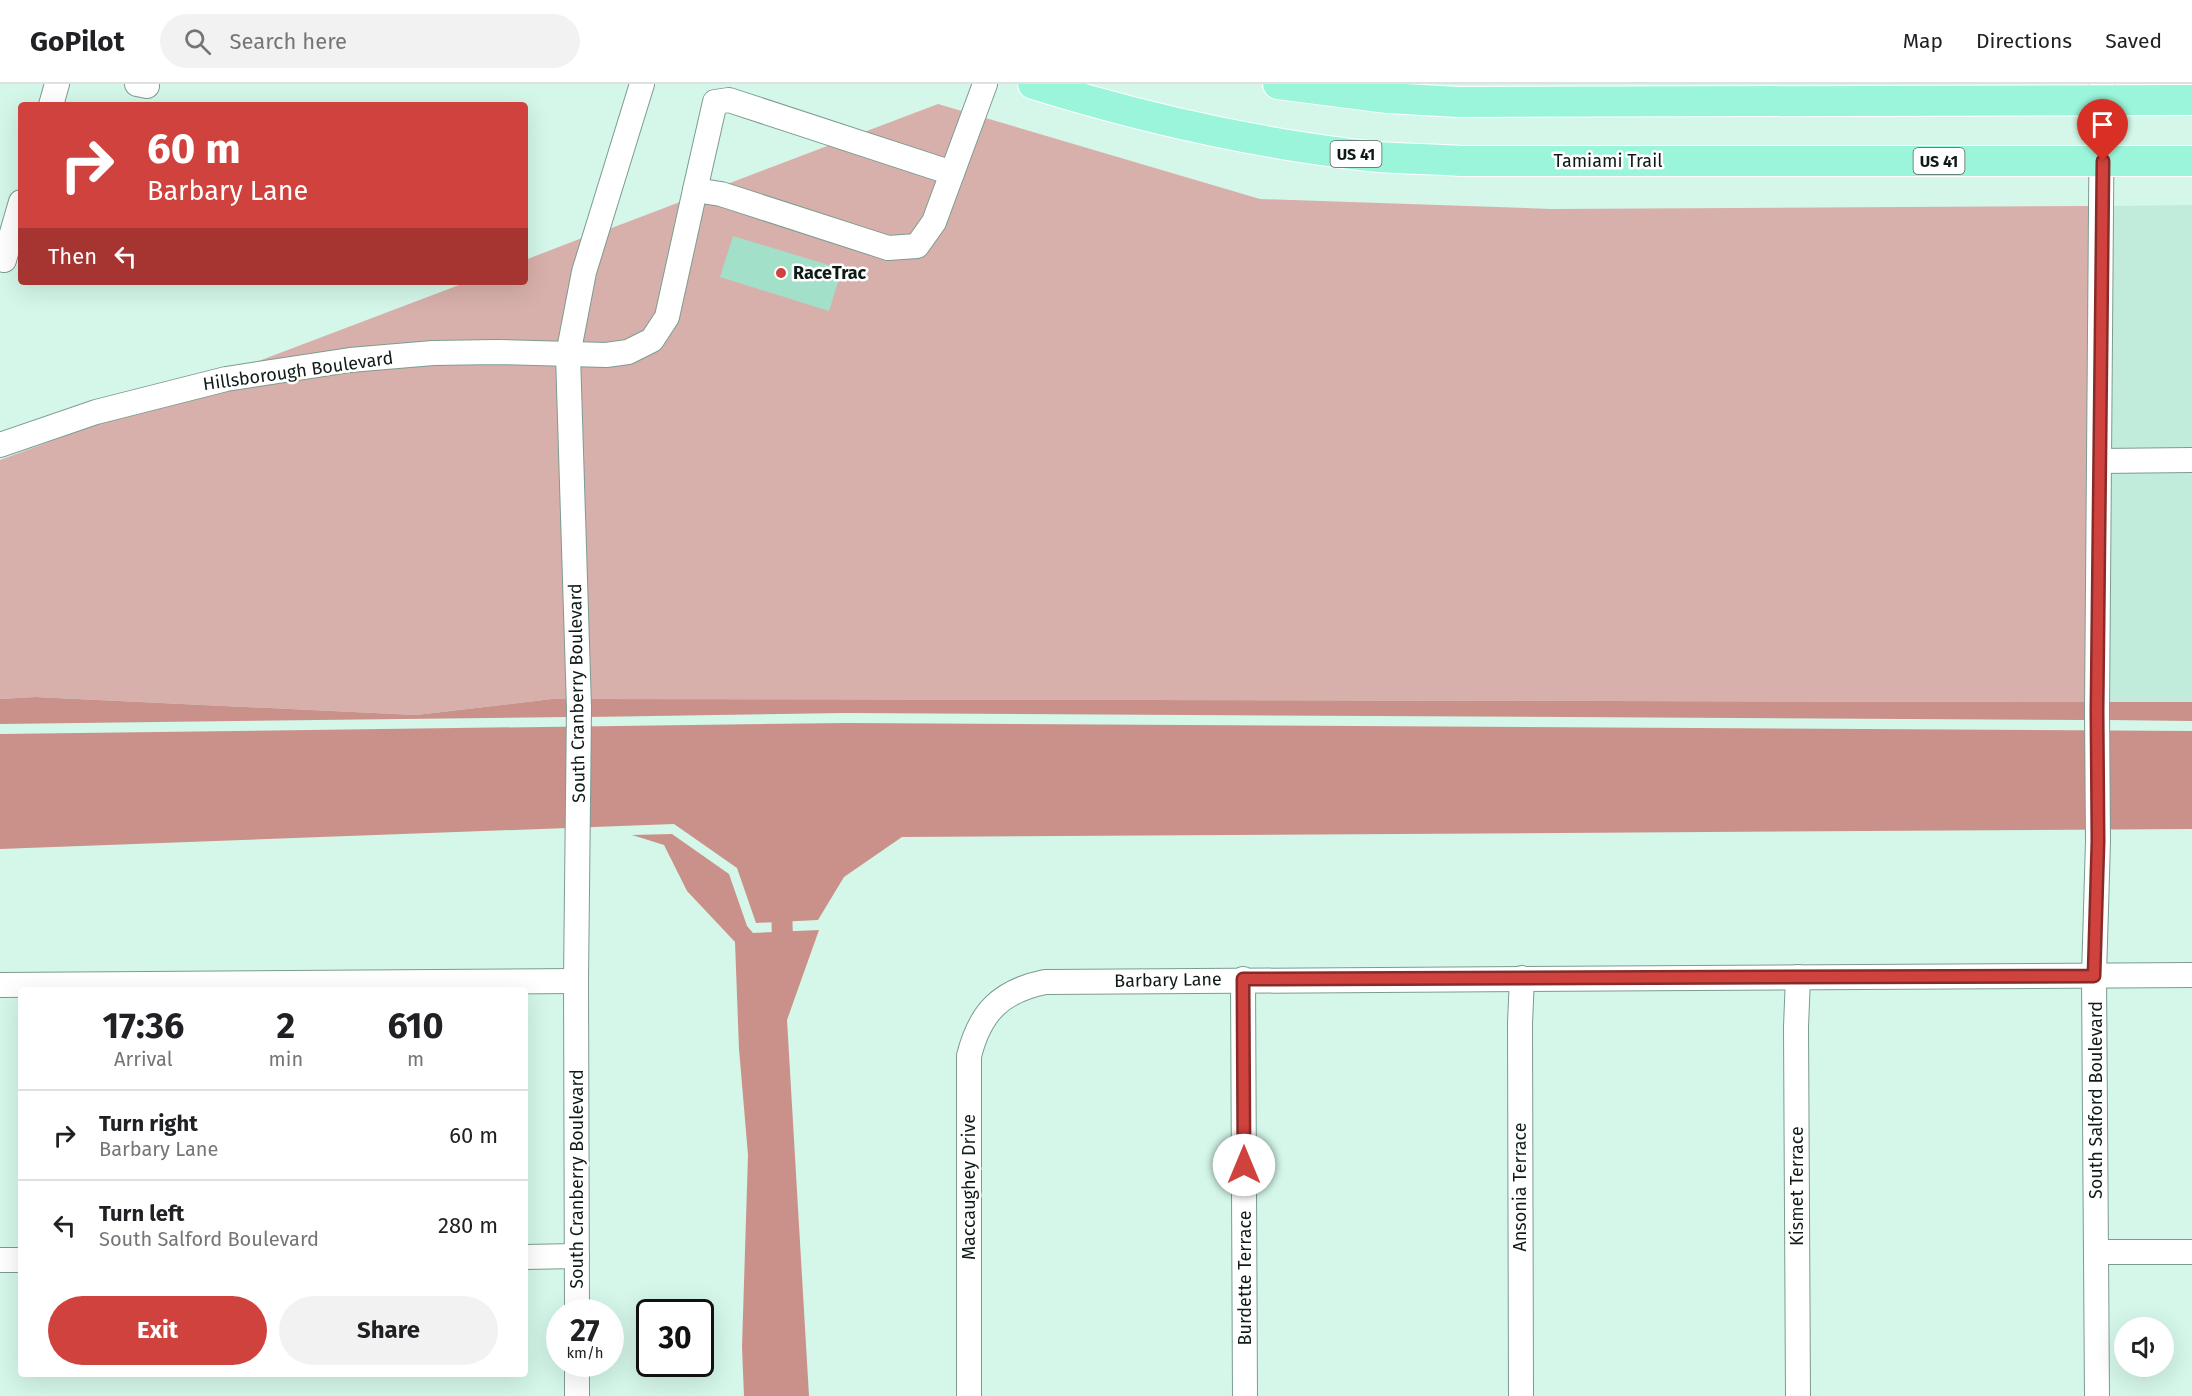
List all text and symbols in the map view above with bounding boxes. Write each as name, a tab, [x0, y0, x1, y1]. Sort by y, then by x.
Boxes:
search box	[160, 14, 580, 68]
text: GoPilot	[30, 25, 124, 58]
icon: search	[181, 25, 214, 58]
text: Search here	[229, 28, 347, 55]
text: Map	[1903, 28, 1943, 54]
text: Directions	[1976, 28, 2072, 54]
text: Saved	[2105, 28, 2162, 54]
pin	[2077, 99, 2128, 161]
icon: arrive	[2086, 108, 2119, 141]
text: 60 m	[147, 124, 241, 174]
icon: right	[48, 126, 126, 204]
road number: US 41	[1330, 141, 1382, 167]
road number: US 41	[1914, 148, 1964, 174]
street label: Tamiami Trail	[1554, 150, 1663, 172]
text: Barbary Lane	[147, 175, 308, 207]
icon: left	[109, 240, 142, 273]
text: Then	[48, 243, 97, 270]
place label: RaceTrac	[793, 262, 867, 284]
marker: RaceTrac	[774, 266, 788, 280]
street label: Hillsborough Boulevard	[201, 347, 395, 395]
street label: South Cranberry Boulevard	[564, 583, 590, 803]
street label: Barbary Lane	[1114, 968, 1222, 992]
street label: South Salford Boulevard	[2085, 1001, 2107, 1199]
text: 17:36	[102, 1004, 184, 1048]
text: 2	[277, 1004, 295, 1048]
text: 610	[388, 1004, 444, 1048]
text: Arrival	[114, 1047, 173, 1071]
text: min	[269, 1047, 303, 1071]
text: m	[407, 1047, 424, 1071]
street label: South Cranberry Boulevard	[566, 1069, 588, 1289]
text: Turn right	[99, 1110, 198, 1137]
street label: Maccaughey Drive	[958, 1114, 980, 1260]
icon: right	[48, 1119, 81, 1152]
text: 60 m	[449, 1122, 498, 1149]
street label: Ansonia Terrace	[1509, 1122, 1531, 1252]
street label: Kismet Terrace	[1786, 1126, 1808, 1246]
position arrow	[1212, 1133, 1276, 1197]
text: Barbary Lane	[99, 1137, 218, 1161]
text: Turn left	[99, 1200, 184, 1227]
icon: left	[48, 1209, 81, 1242]
street label: Burdette Terrace	[1234, 1211, 1256, 1345]
text: 280 m	[438, 1212, 498, 1239]
text: South Salford Boulevard	[99, 1227, 319, 1251]
button: Exit	[48, 1296, 267, 1365]
button: Share	[279, 1296, 498, 1365]
speed limit sign: 30	[636, 1299, 714, 1377]
text: 27	[570, 1313, 600, 1349]
map controls	[2114, 1317, 2174, 1377]
button: sound	[2114, 1317, 2174, 1377]
text: km/h	[566, 1344, 604, 1362]

